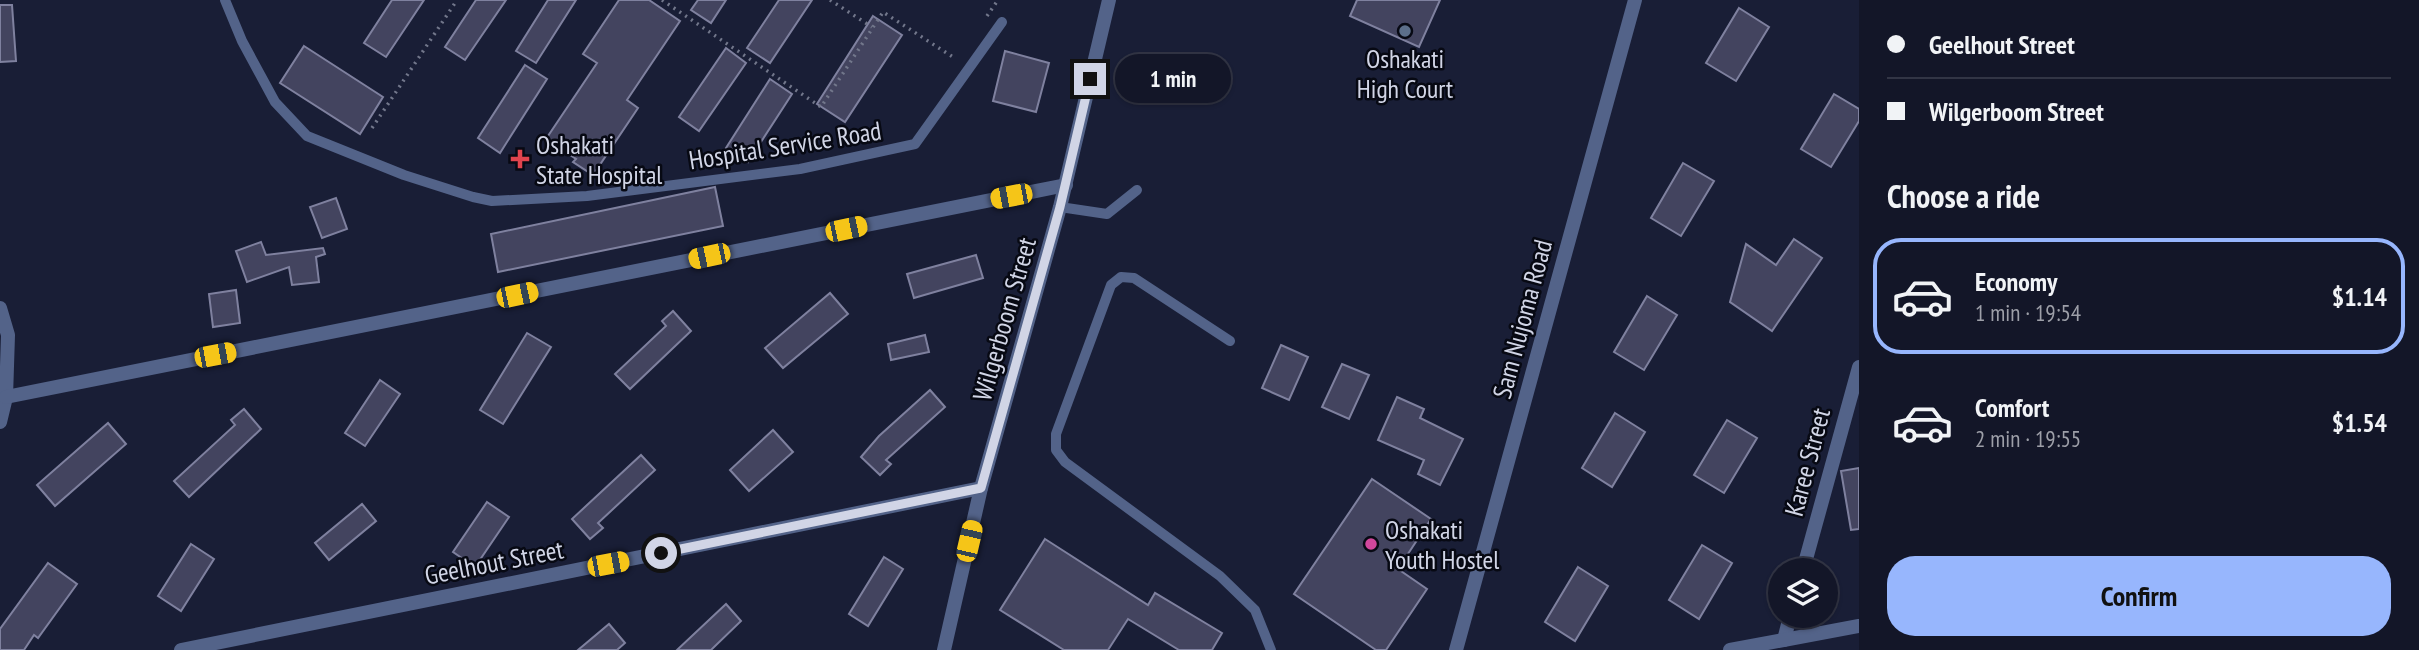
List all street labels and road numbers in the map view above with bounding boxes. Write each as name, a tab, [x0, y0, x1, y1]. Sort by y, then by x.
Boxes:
street label: Hospital Service Road	[687, 114, 883, 176]
street label: Wilgerboom Street	[965, 234, 1043, 404]
street label: Sam Nujoma Road	[1485, 236, 1559, 402]
street label: Karee Street	[1777, 404, 1837, 520]
street label: Geelhout Street	[422, 532, 566, 592]

